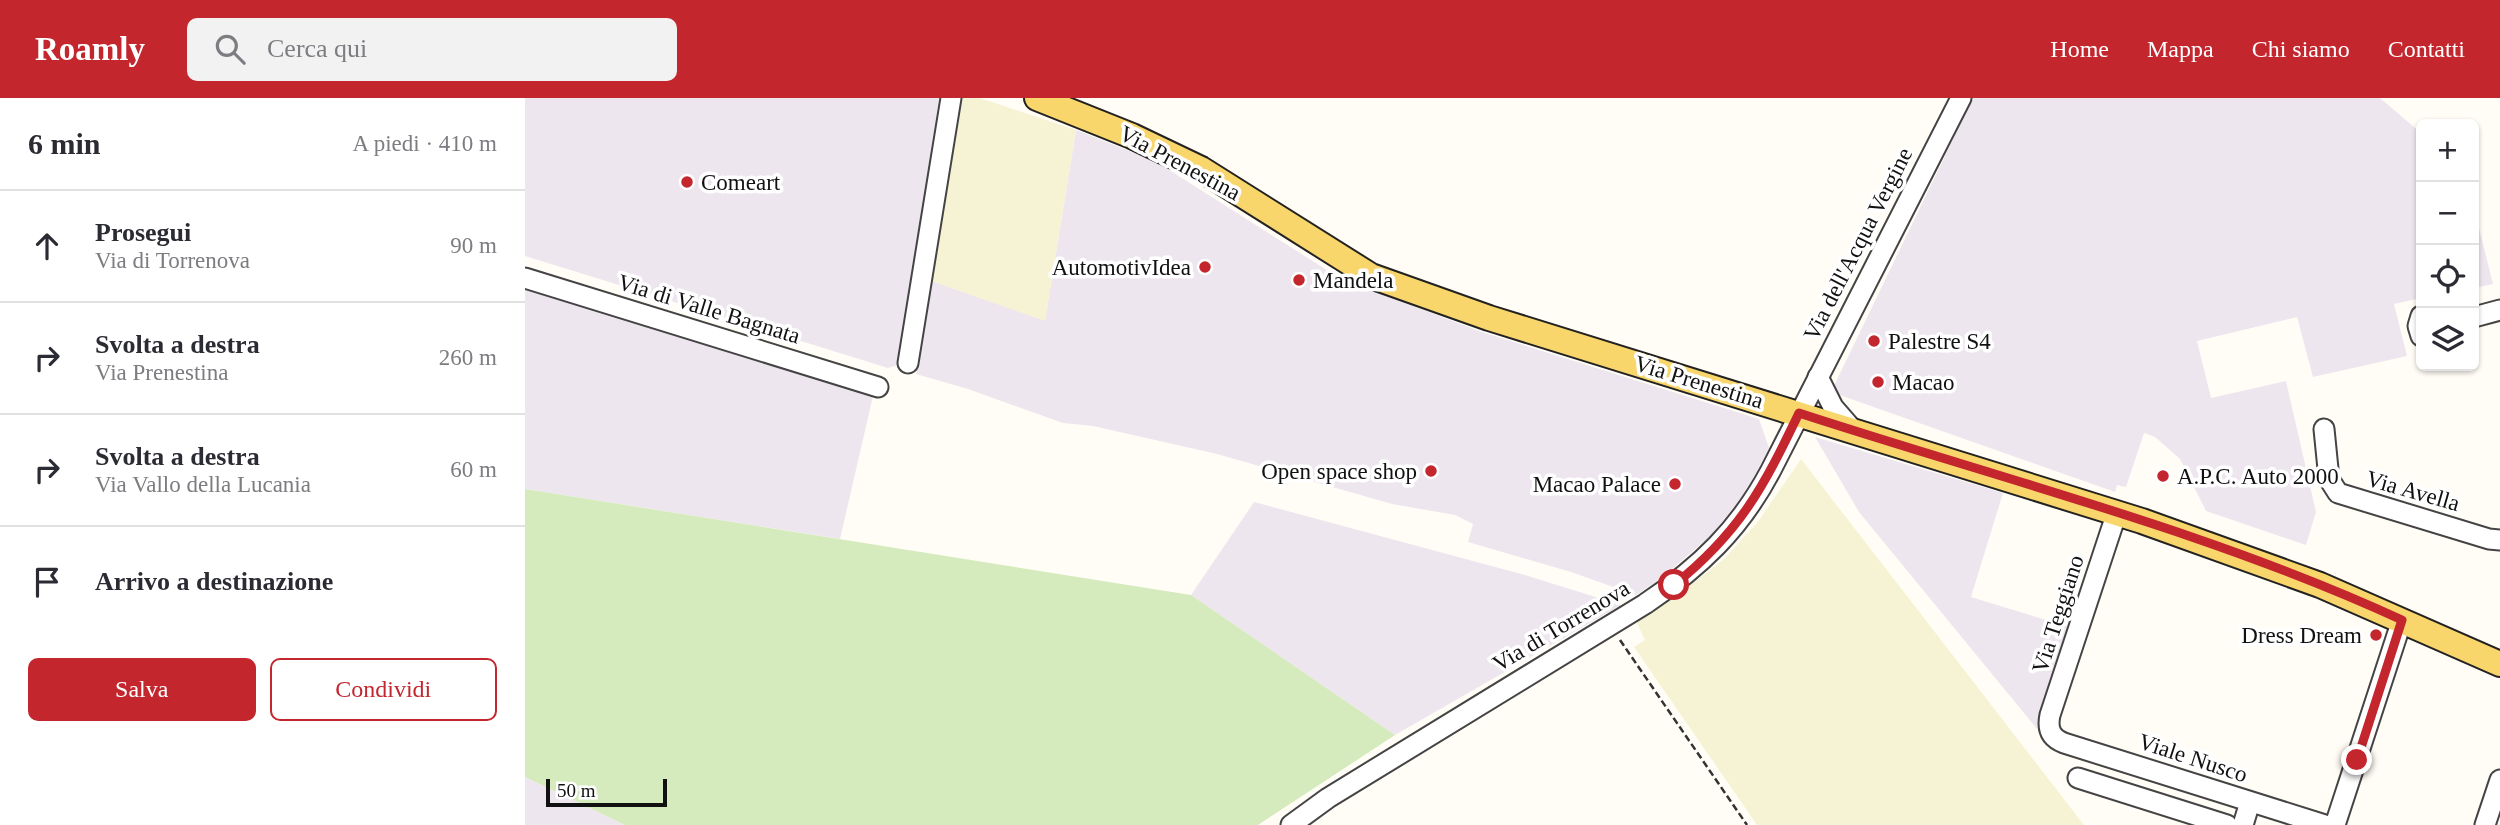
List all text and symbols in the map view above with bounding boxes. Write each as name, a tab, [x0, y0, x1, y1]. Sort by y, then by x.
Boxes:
search box	[187, 18, 677, 81]
icon: search	[211, 30, 249, 68]
text: Roamly	[35, 31, 145, 67]
text: Cerca qui	[267, 34, 367, 63]
text: Home	[2050, 36, 2109, 62]
text: Mappa	[2147, 36, 2214, 62]
text: Chi siamo	[2252, 36, 2350, 62]
text: Contatti	[2388, 36, 2465, 62]
map controls	[2416, 119, 2479, 371]
button: +	[2416, 119, 2479, 182]
street label: Via Prenestina	[1115, 121, 1245, 205]
text: 6 min	[28, 127, 101, 160]
text: A piedi · 410 m	[353, 131, 497, 156]
street label: Via dell'Acqua Vergine	[1799, 144, 1917, 344]
place label: Comeart	[701, 170, 781, 195]
marker: Comeart	[679, 174, 695, 190]
button: −	[2416, 182, 2479, 245]
text: Prosegui	[95, 218, 191, 247]
icon: ahead	[28, 227, 66, 265]
text: 90 m	[450, 233, 497, 258]
button: locate	[2416, 245, 2479, 308]
text: Via di Torrenova	[95, 248, 250, 273]
place label: AutomotivIdea	[1052, 255, 1191, 280]
marker: AutomotivIdea	[1197, 259, 1213, 275]
place label: Mandela	[1313, 268, 1393, 293]
street label: Via di Valle Bagnata	[615, 269, 803, 349]
marker: Mandela	[1291, 272, 1307, 288]
button: layers	[2416, 308, 2479, 371]
place label: Palestre S4	[1888, 329, 1991, 354]
text: Svolta a destra	[95, 330, 260, 359]
marker: Palestre S4	[1866, 333, 1882, 349]
icon: right	[28, 339, 66, 377]
text: 260 m	[439, 345, 497, 370]
street label: Via Prenestina	[1632, 351, 1766, 413]
text: Via Prenestina	[95, 360, 228, 385]
place label: Macao	[1892, 370, 1955, 395]
marker: Macao	[1870, 374, 1886, 390]
text: Svolta a destra	[95, 442, 260, 471]
icon: right	[28, 451, 66, 489]
text: 60 m	[450, 457, 497, 482]
place label: Open space shop	[1261, 459, 1417, 484]
marker: Open space shop	[1423, 463, 1439, 479]
place label: A.P.C. Auto 2000	[2177, 464, 2339, 489]
street label: Via Avella	[2363, 466, 2463, 516]
marker: A.P.C. Auto 2000	[2155, 468, 2171, 484]
text: Via Vallo della Lucania	[95, 472, 311, 497]
place label: Macao Palace	[1533, 472, 1661, 497]
marker: Macao Palace	[1667, 476, 1683, 492]
street label: Via Teggiano	[2027, 552, 2089, 676]
icon: arrive	[28, 563, 66, 601]
text: Arrivo a destinazione	[95, 567, 333, 596]
route start	[1658, 569, 1689, 600]
street label: Via di Torrenova	[1488, 575, 1634, 677]
place label: Dress Dream	[2241, 623, 2362, 648]
marker: Dress Dream	[2368, 627, 2384, 643]
button: Salva	[28, 658, 256, 721]
button: Condividi	[270, 658, 497, 721]
street label: Viale Nusco	[2135, 729, 2251, 787]
route end	[2341, 744, 2372, 775]
scale bar	[546, 776, 667, 808]
text: 50 m	[557, 780, 596, 801]

